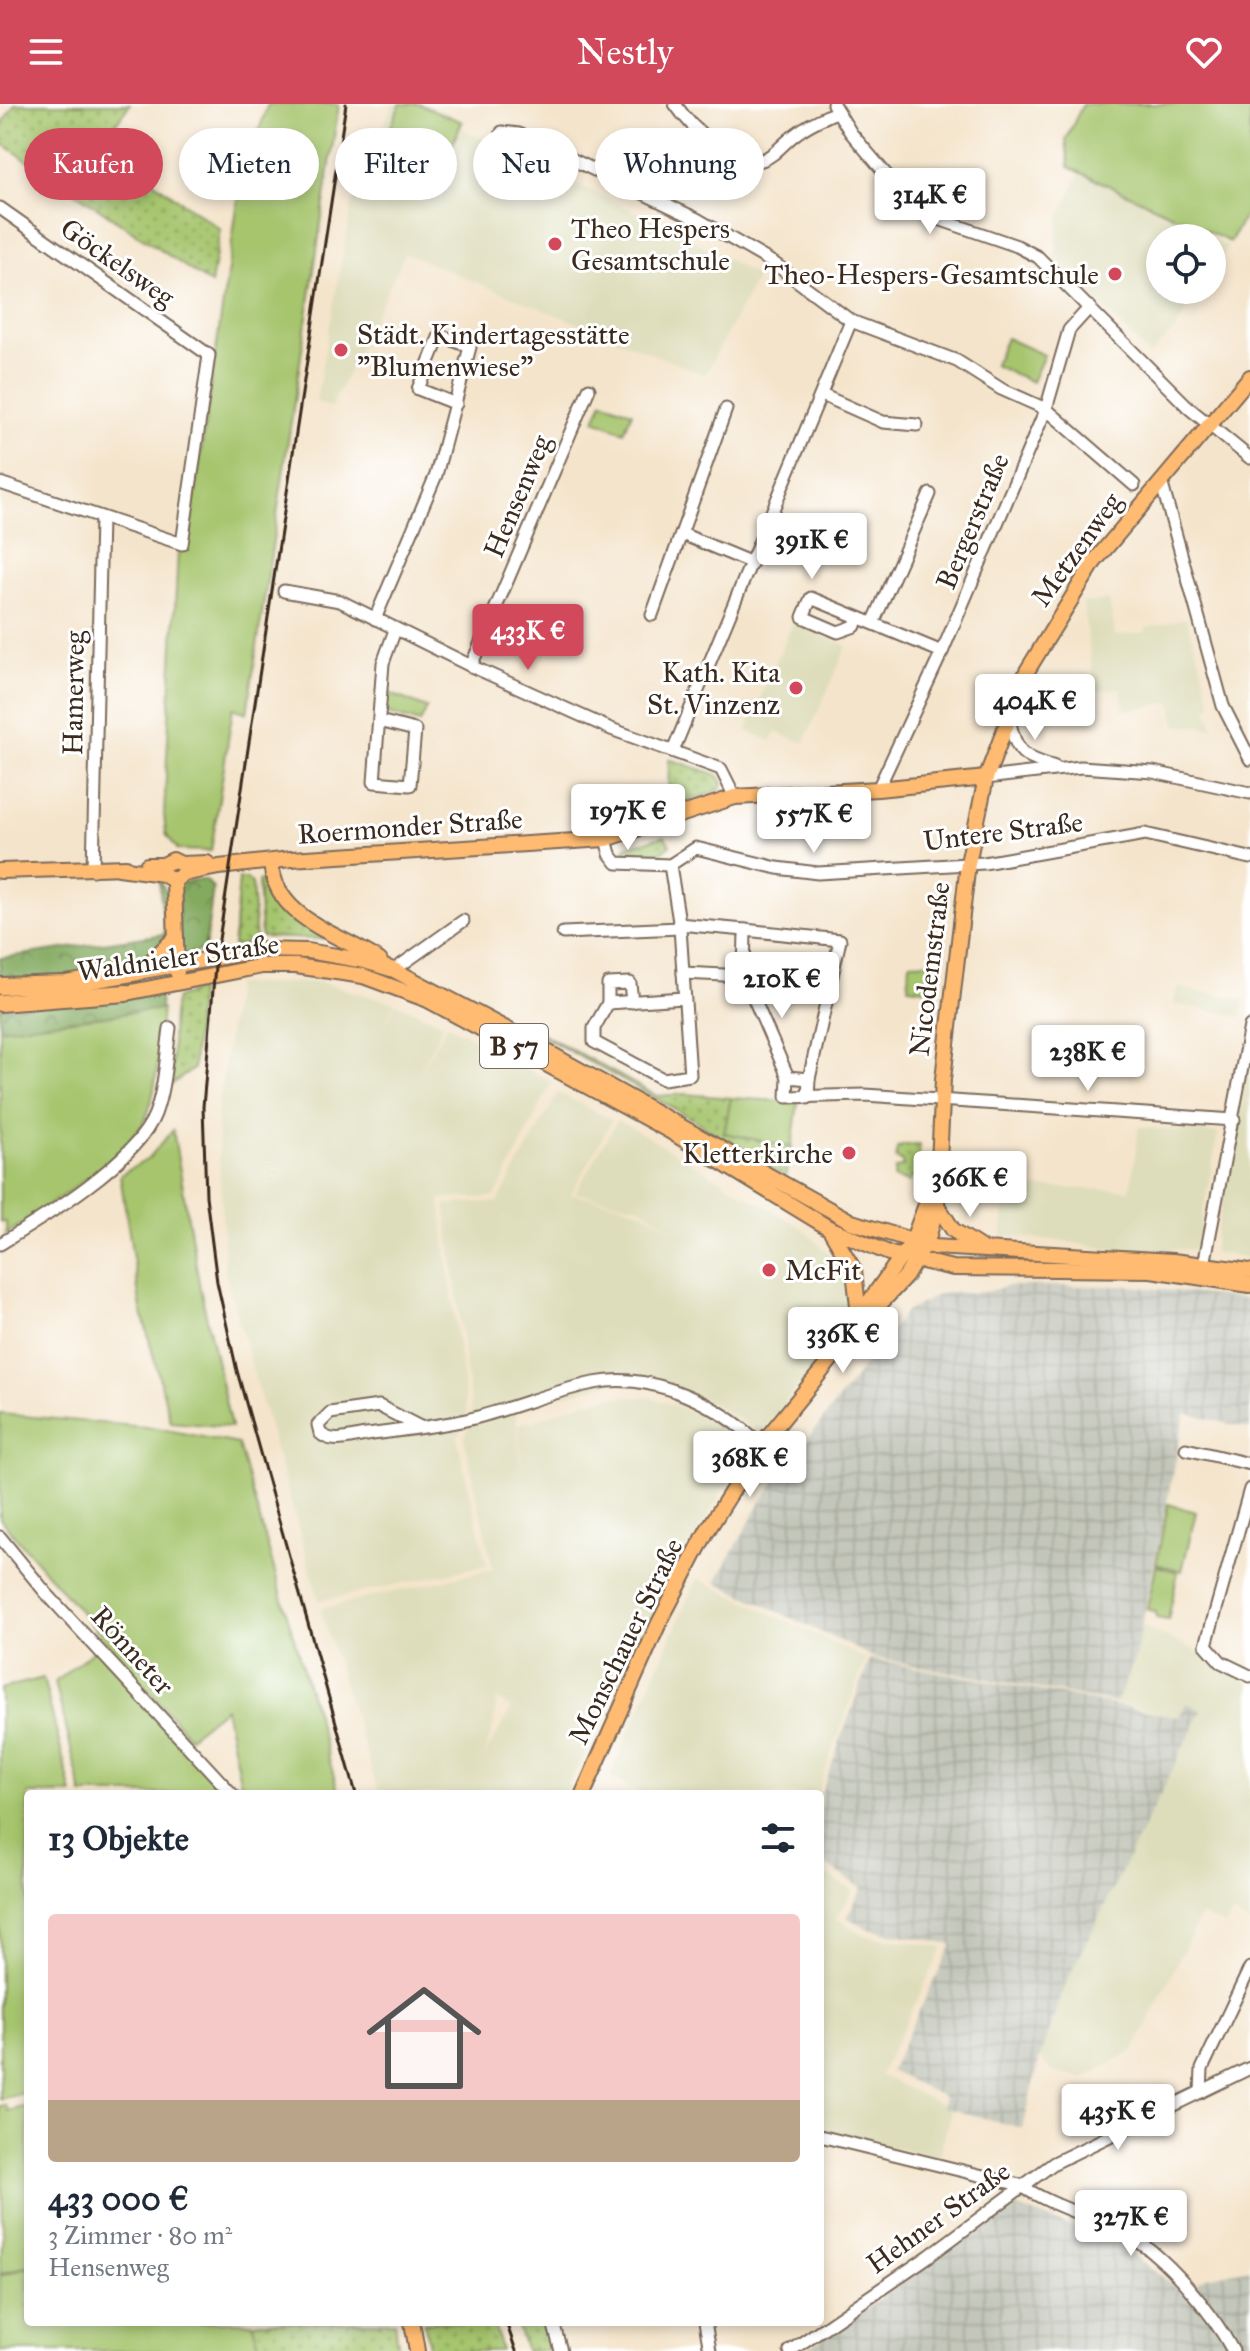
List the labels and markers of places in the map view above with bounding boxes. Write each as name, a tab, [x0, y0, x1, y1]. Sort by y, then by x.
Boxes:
pin: 314K €	[865, 168, 995, 236]
place label: Theo Hespers Gesamtschule	[571, 211, 730, 278]
marker: Theo Hespers Gesamtschule	[546, 235, 564, 253]
place label: Theo-Hespers-Gesamtschule	[764, 257, 1099, 292]
marker: Theo-Hespers-Gesamtschule	[1106, 265, 1124, 283]
place label: Städt. Kindertagesstätte "Blumenwiese"	[357, 317, 630, 384]
marker: Städt. Kindertagesstätte "Blumenwiese"	[332, 341, 350, 359]
pin: 391K €	[747, 513, 877, 581]
pin: 433K €	[463, 604, 593, 672]
place label: Kath. Kita St. Vinzenz	[647, 655, 780, 722]
pin: 404K €	[970, 674, 1100, 742]
marker: Kath. Kita St. Vinzenz	[787, 679, 805, 697]
pin: 197K €	[563, 784, 693, 852]
pin: 557K €	[749, 787, 879, 855]
pin: 210K €	[717, 952, 847, 1020]
pin: 238K €	[1023, 1025, 1153, 1093]
place label: Kletterkirche	[682, 1136, 833, 1171]
marker: Kletterkirche	[840, 1144, 858, 1162]
pin: 366K €	[905, 1151, 1035, 1219]
place label: McFit	[785, 1253, 861, 1288]
marker: McFit	[760, 1261, 778, 1279]
pin: 336K €	[778, 1307, 908, 1375]
pin: 368K €	[685, 1431, 815, 1499]
pin: 435K €	[1053, 2084, 1183, 2152]
pin: 327K €	[1066, 2190, 1196, 2258]

